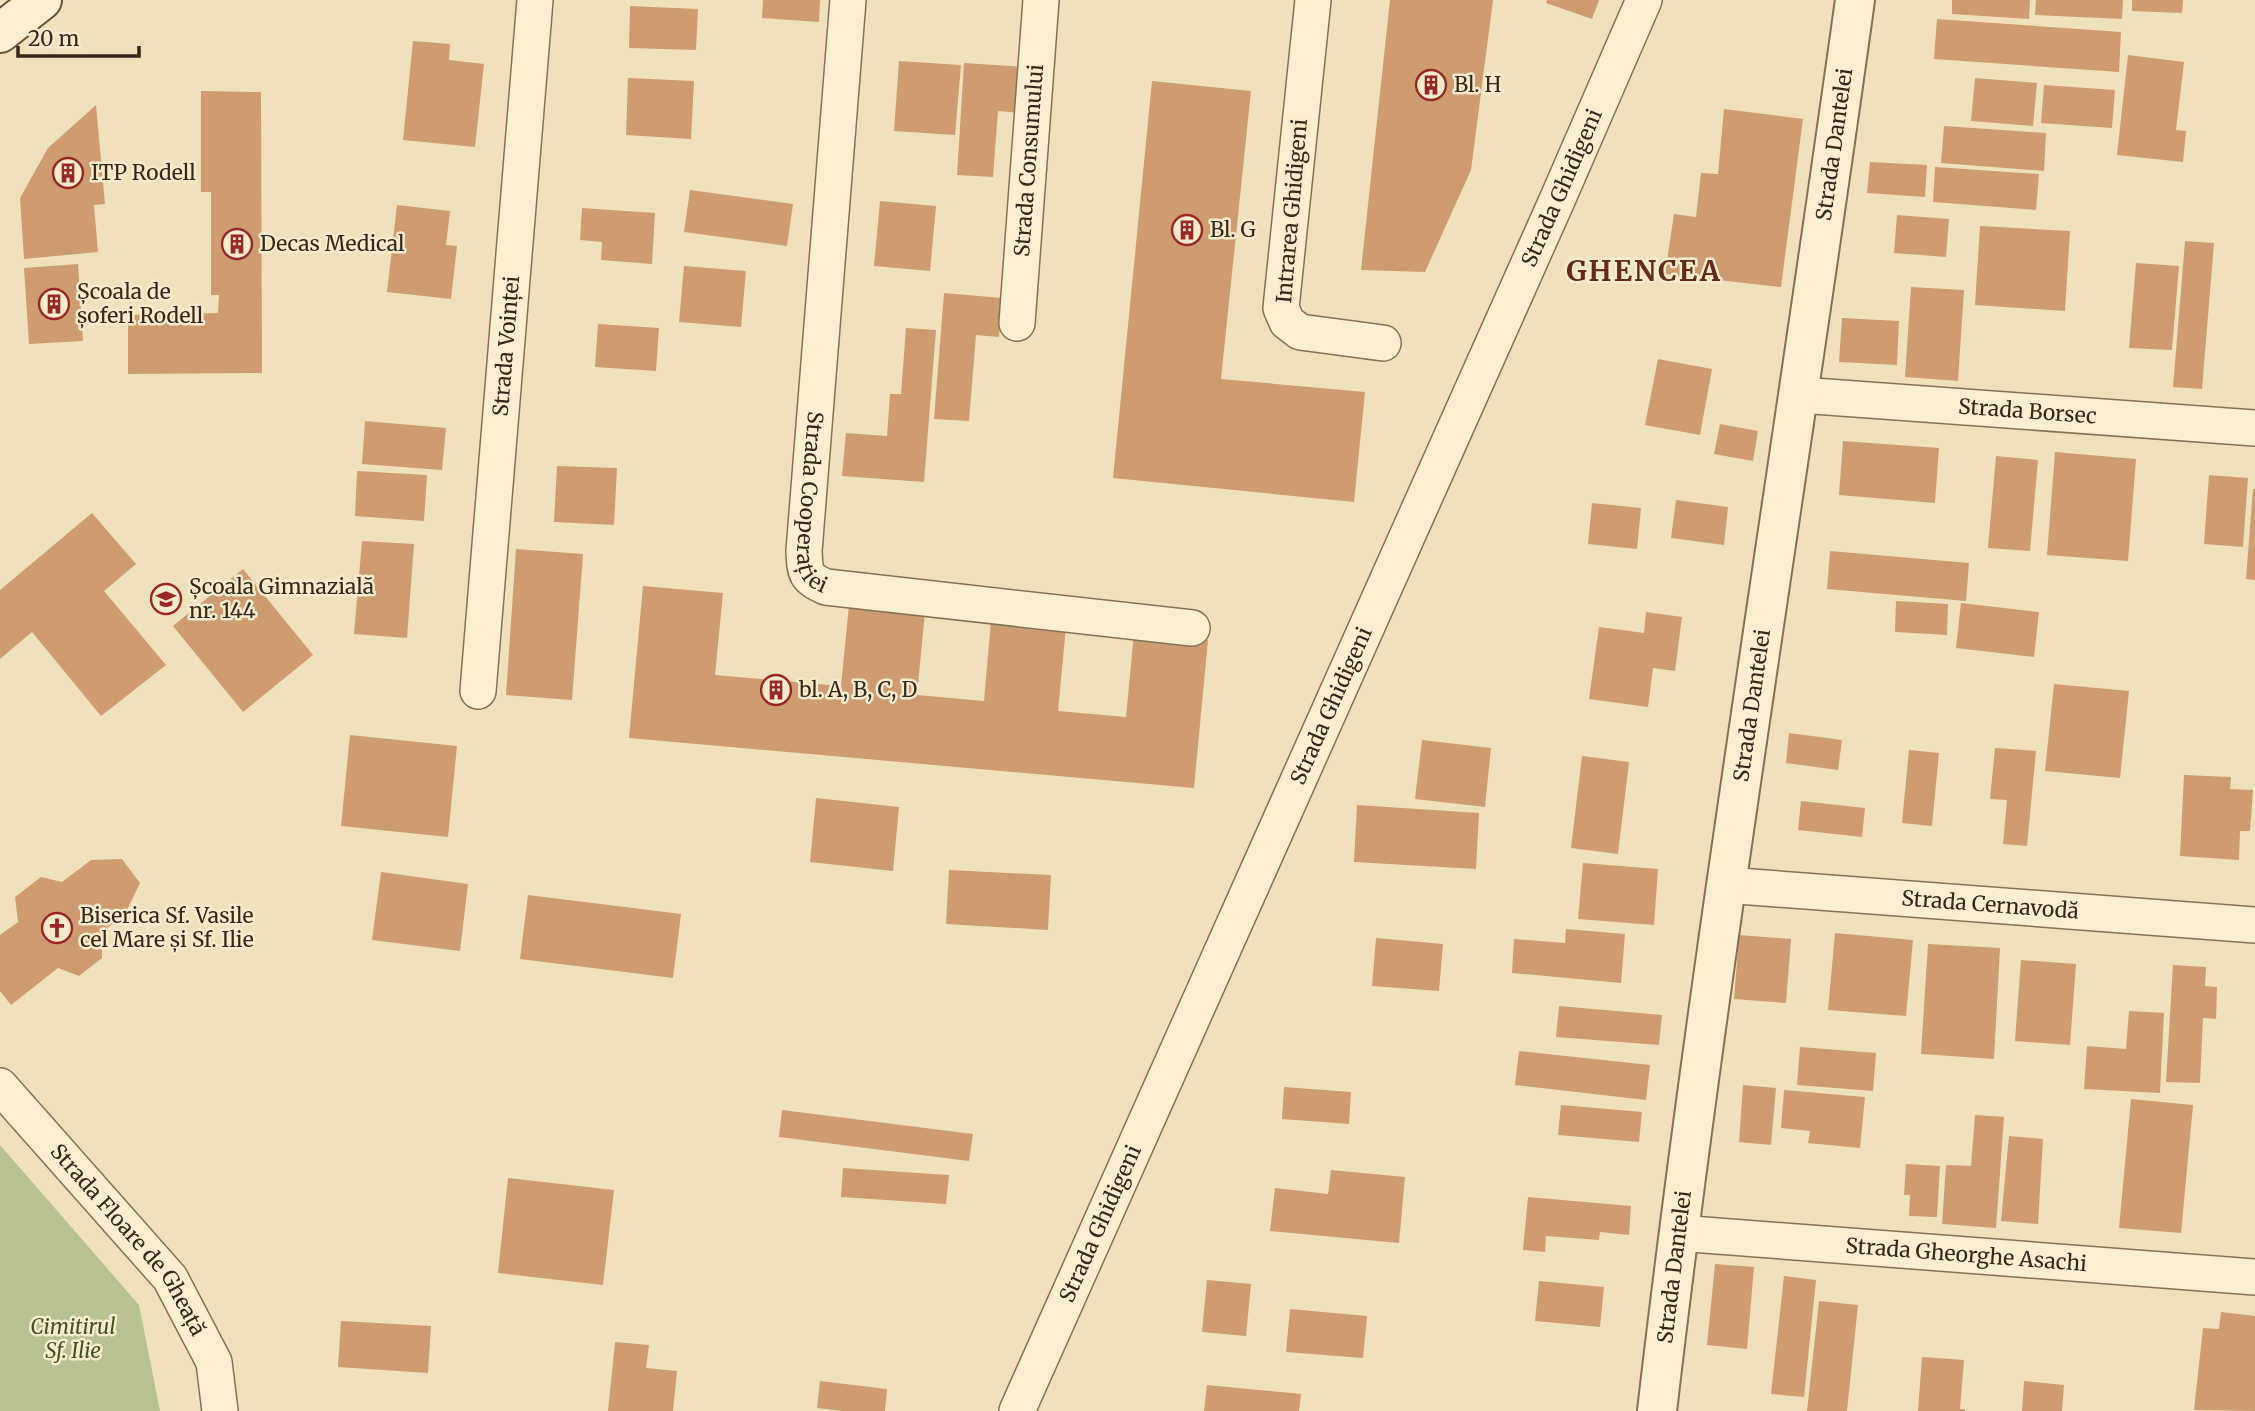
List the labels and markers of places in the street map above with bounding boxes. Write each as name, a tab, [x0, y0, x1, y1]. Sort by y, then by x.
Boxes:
building icon: Bl. H	[1414, 68, 1448, 102]
place label: Bl. H	[1454, 71, 1501, 98]
building icon: ITP Rodell	[51, 156, 85, 190]
place label: ITP Rodell	[91, 159, 196, 186]
building icon: Bl. G	[1170, 213, 1204, 247]
place label: Bl. G	[1210, 216, 1256, 243]
building icon: Decas Medical	[220, 227, 254, 261]
place label: Decas Medical	[260, 230, 405, 257]
place label: Școala de șoferi Rodell	[77, 278, 204, 329]
building icon: Școala de șoferi Rodell	[37, 287, 71, 321]
place label: Școala Gimnazială nr. 144	[189, 573, 374, 624]
school or university icon: Școala Gimnazială nr. 144	[149, 582, 183, 616]
building icon: bl. A, B, C, D	[759, 673, 793, 707]
place label: bl. A, B, C, D	[798, 676, 917, 703]
place label: Biserica Sf. Vasile cel Mare și Sf. Ilie	[80, 902, 254, 953]
church icon: Biserica Sf. Vasile cel Mare și Sf. Ilie	[40, 911, 74, 945]

